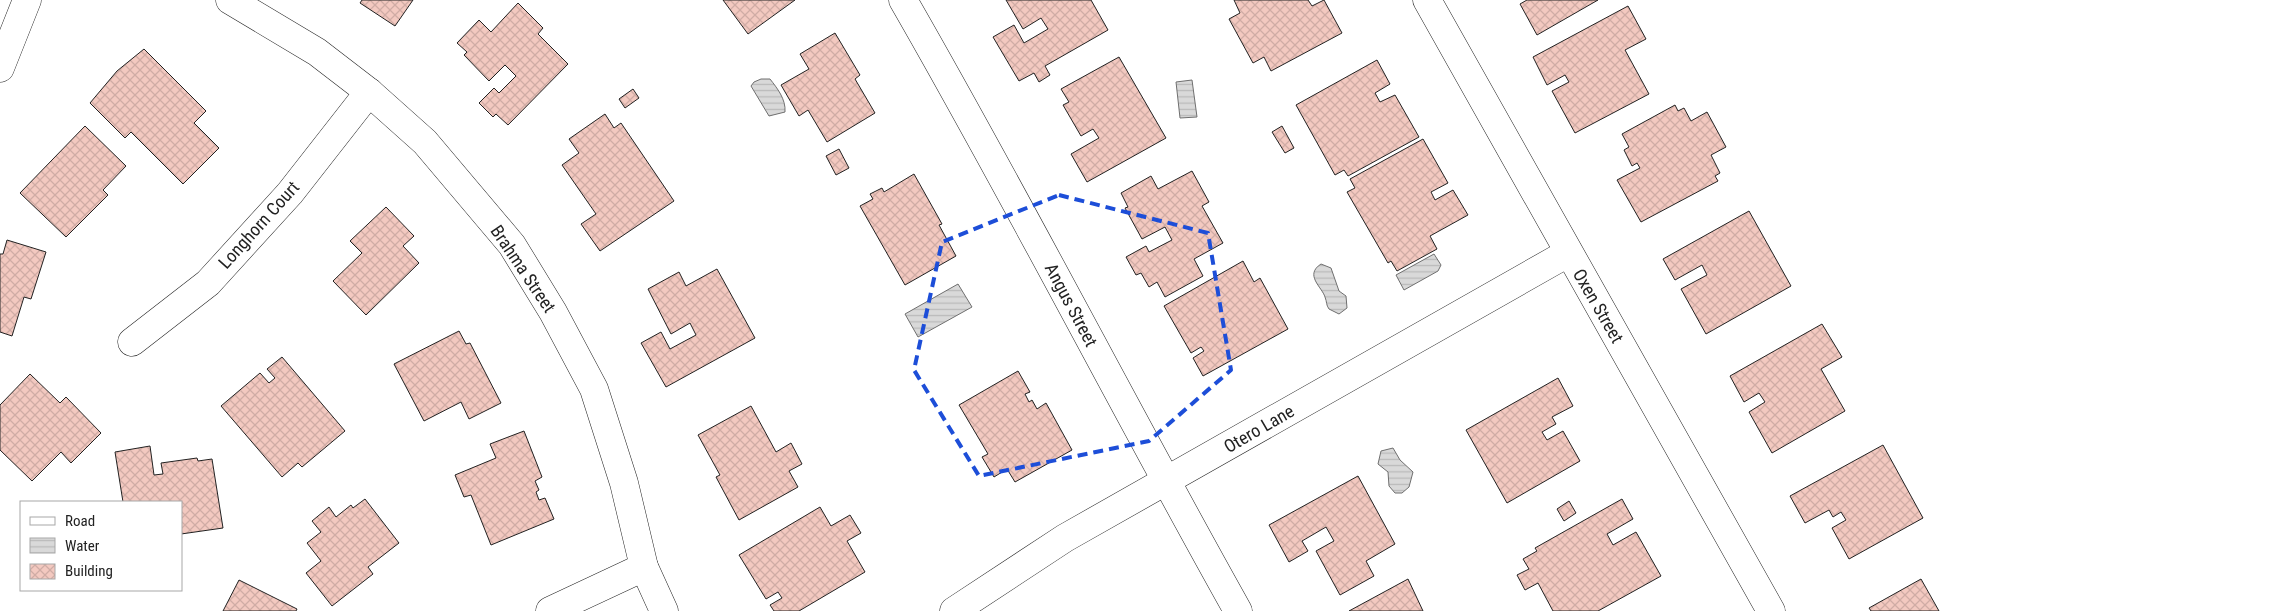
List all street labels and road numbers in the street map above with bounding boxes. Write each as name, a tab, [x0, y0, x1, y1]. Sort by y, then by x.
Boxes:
street label: Longhorn Court	[214, 177, 303, 273]
street label: Brahma Street	[487, 221, 560, 316]
street label: Angus Street	[1041, 260, 1102, 350]
street label: Oxen Street	[1569, 265, 1628, 347]
street label: Otero Lane	[1220, 400, 1298, 457]

